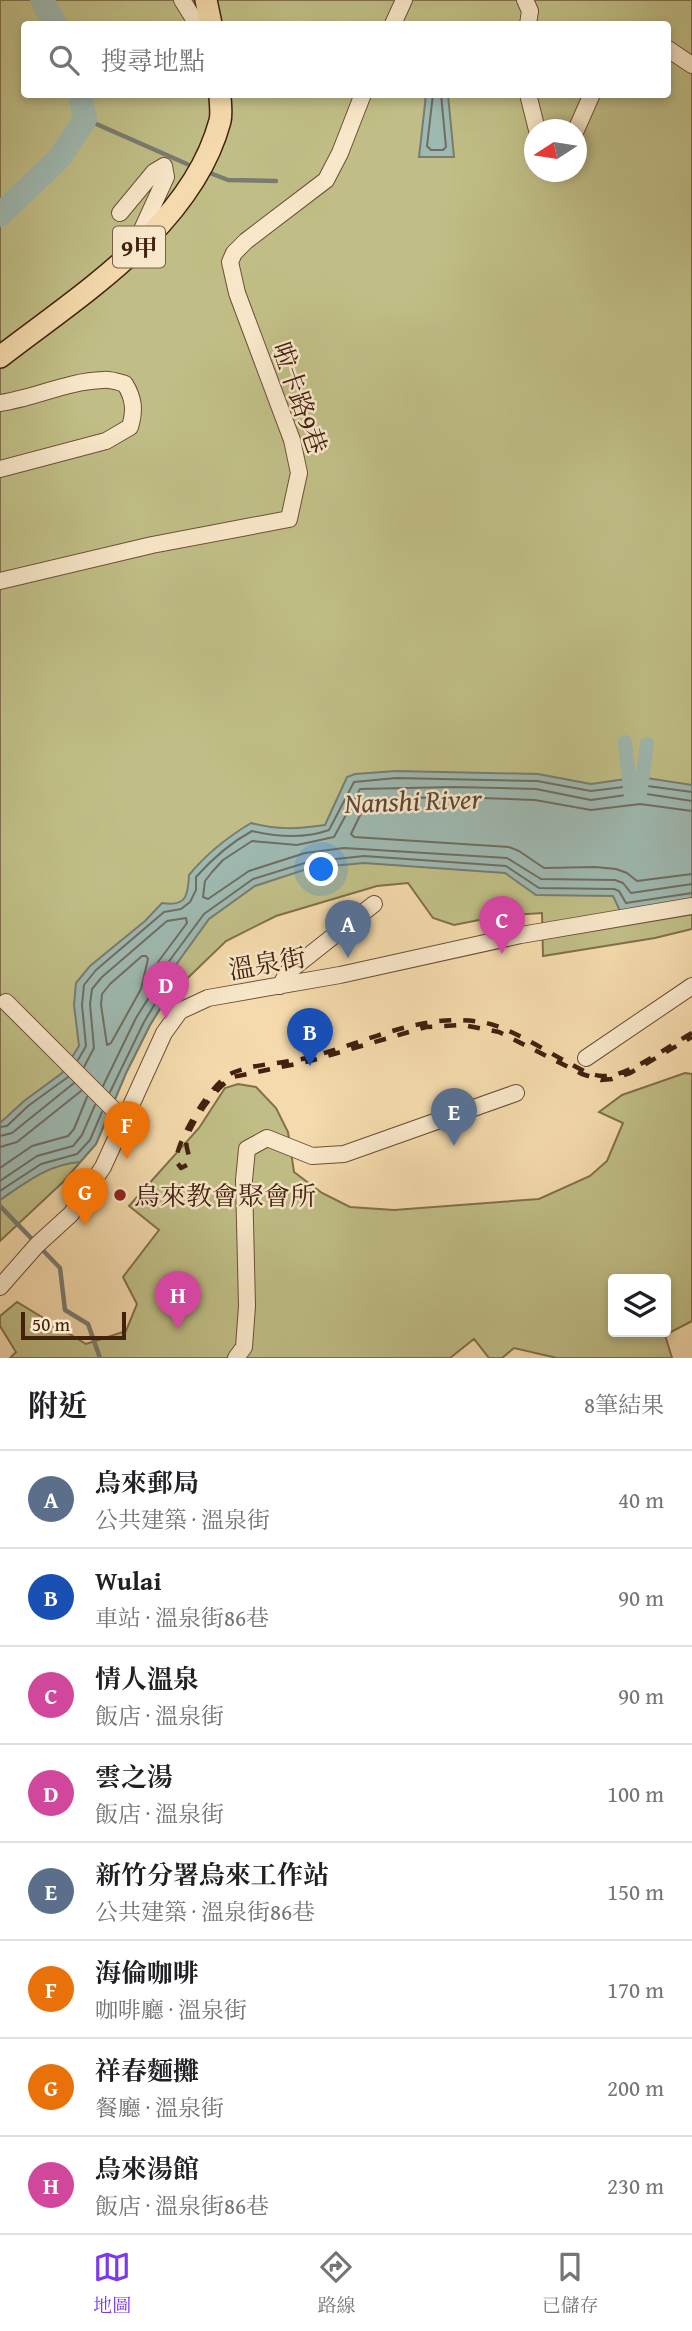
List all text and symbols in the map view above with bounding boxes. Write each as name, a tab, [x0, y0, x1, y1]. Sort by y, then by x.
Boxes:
search box	[21, 21, 671, 98]
icon: search	[45, 41, 83, 79]
text: 搜尋地點	[101, 41, 205, 80]
north arrow	[524, 119, 587, 182]
road number: 9甲	[113, 226, 165, 268]
street label: 啦卡路9巷	[263, 337, 337, 459]
water label: Nanshi River	[343, 777, 484, 823]
your location	[304, 852, 338, 886]
pin: C	[479, 896, 525, 954]
pin: A	[325, 900, 371, 958]
street label: 溫泉街	[225, 937, 309, 989]
pin: D	[143, 961, 189, 1019]
pin: B	[287, 1008, 333, 1066]
pin: E	[431, 1088, 477, 1146]
pin: F	[104, 1101, 150, 1159]
pin: G	[62, 1168, 108, 1226]
place label: 烏來教會聚會所	[134, 1176, 316, 1215]
marker: 烏來教會聚會所	[112, 1187, 128, 1203]
pin: H	[155, 1271, 201, 1329]
map controls	[608, 1274, 671, 1337]
button: layers	[608, 1274, 671, 1337]
scale bar	[21, 1309, 126, 1341]
text: 50 m	[32, 1310, 70, 1338]
text: 附近	[28, 1383, 88, 1427]
text: 8筆結果	[584, 1388, 664, 1421]
text: 烏來郵局	[95, 1463, 199, 1502]
text: A	[44, 1483, 58, 1516]
text: 40 m	[618, 1483, 664, 1516]
text: 公共建築 · 溫泉街	[95, 1503, 270, 1536]
text: Wulai	[95, 1561, 161, 1600]
text: B	[44, 1581, 58, 1614]
text: 90 m	[618, 1581, 664, 1614]
text: 車站 · 溫泉街86巷	[95, 1601, 269, 1634]
text: 情人溫泉	[95, 1659, 199, 1698]
text: C	[44, 1679, 58, 1712]
text: 90 m	[618, 1679, 664, 1712]
text: 飯店 · 溫泉街	[95, 1699, 224, 1732]
text: 雲之湯	[95, 1757, 173, 1796]
text: D	[44, 1777, 58, 1810]
text: 100 m	[607, 1777, 664, 1810]
text: 飯店 · 溫泉街	[95, 1797, 224, 1830]
text: 新竹分署烏來工作站	[95, 1855, 329, 1894]
text: E	[45, 1875, 57, 1908]
text: 150 m	[607, 1875, 664, 1908]
text: 公共建築 · 溫泉街86巷	[95, 1895, 315, 1928]
text: 海倫咖啡	[95, 1953, 199, 1992]
text: F	[45, 1973, 57, 2006]
text: 170 m	[607, 1973, 664, 2006]
text: 咖啡廳 · 溫泉街	[95, 1993, 247, 2026]
text: 祥春麵攤	[95, 2051, 199, 2090]
text: G	[44, 2071, 58, 2104]
text: 200 m	[607, 2071, 664, 2104]
text: 餐廳 · 溫泉街	[95, 2091, 224, 2124]
text: 烏來湯館	[95, 2149, 199, 2188]
text: H	[43, 2169, 59, 2202]
text: 230 m	[607, 2169, 664, 2202]
text: 飯店 · 溫泉街86巷	[95, 2189, 269, 2222]
tab: 地圖	[93, 2248, 131, 2319]
tab: 路線	[317, 2248, 356, 2319]
tab: 已儲存	[542, 2248, 599, 2319]

